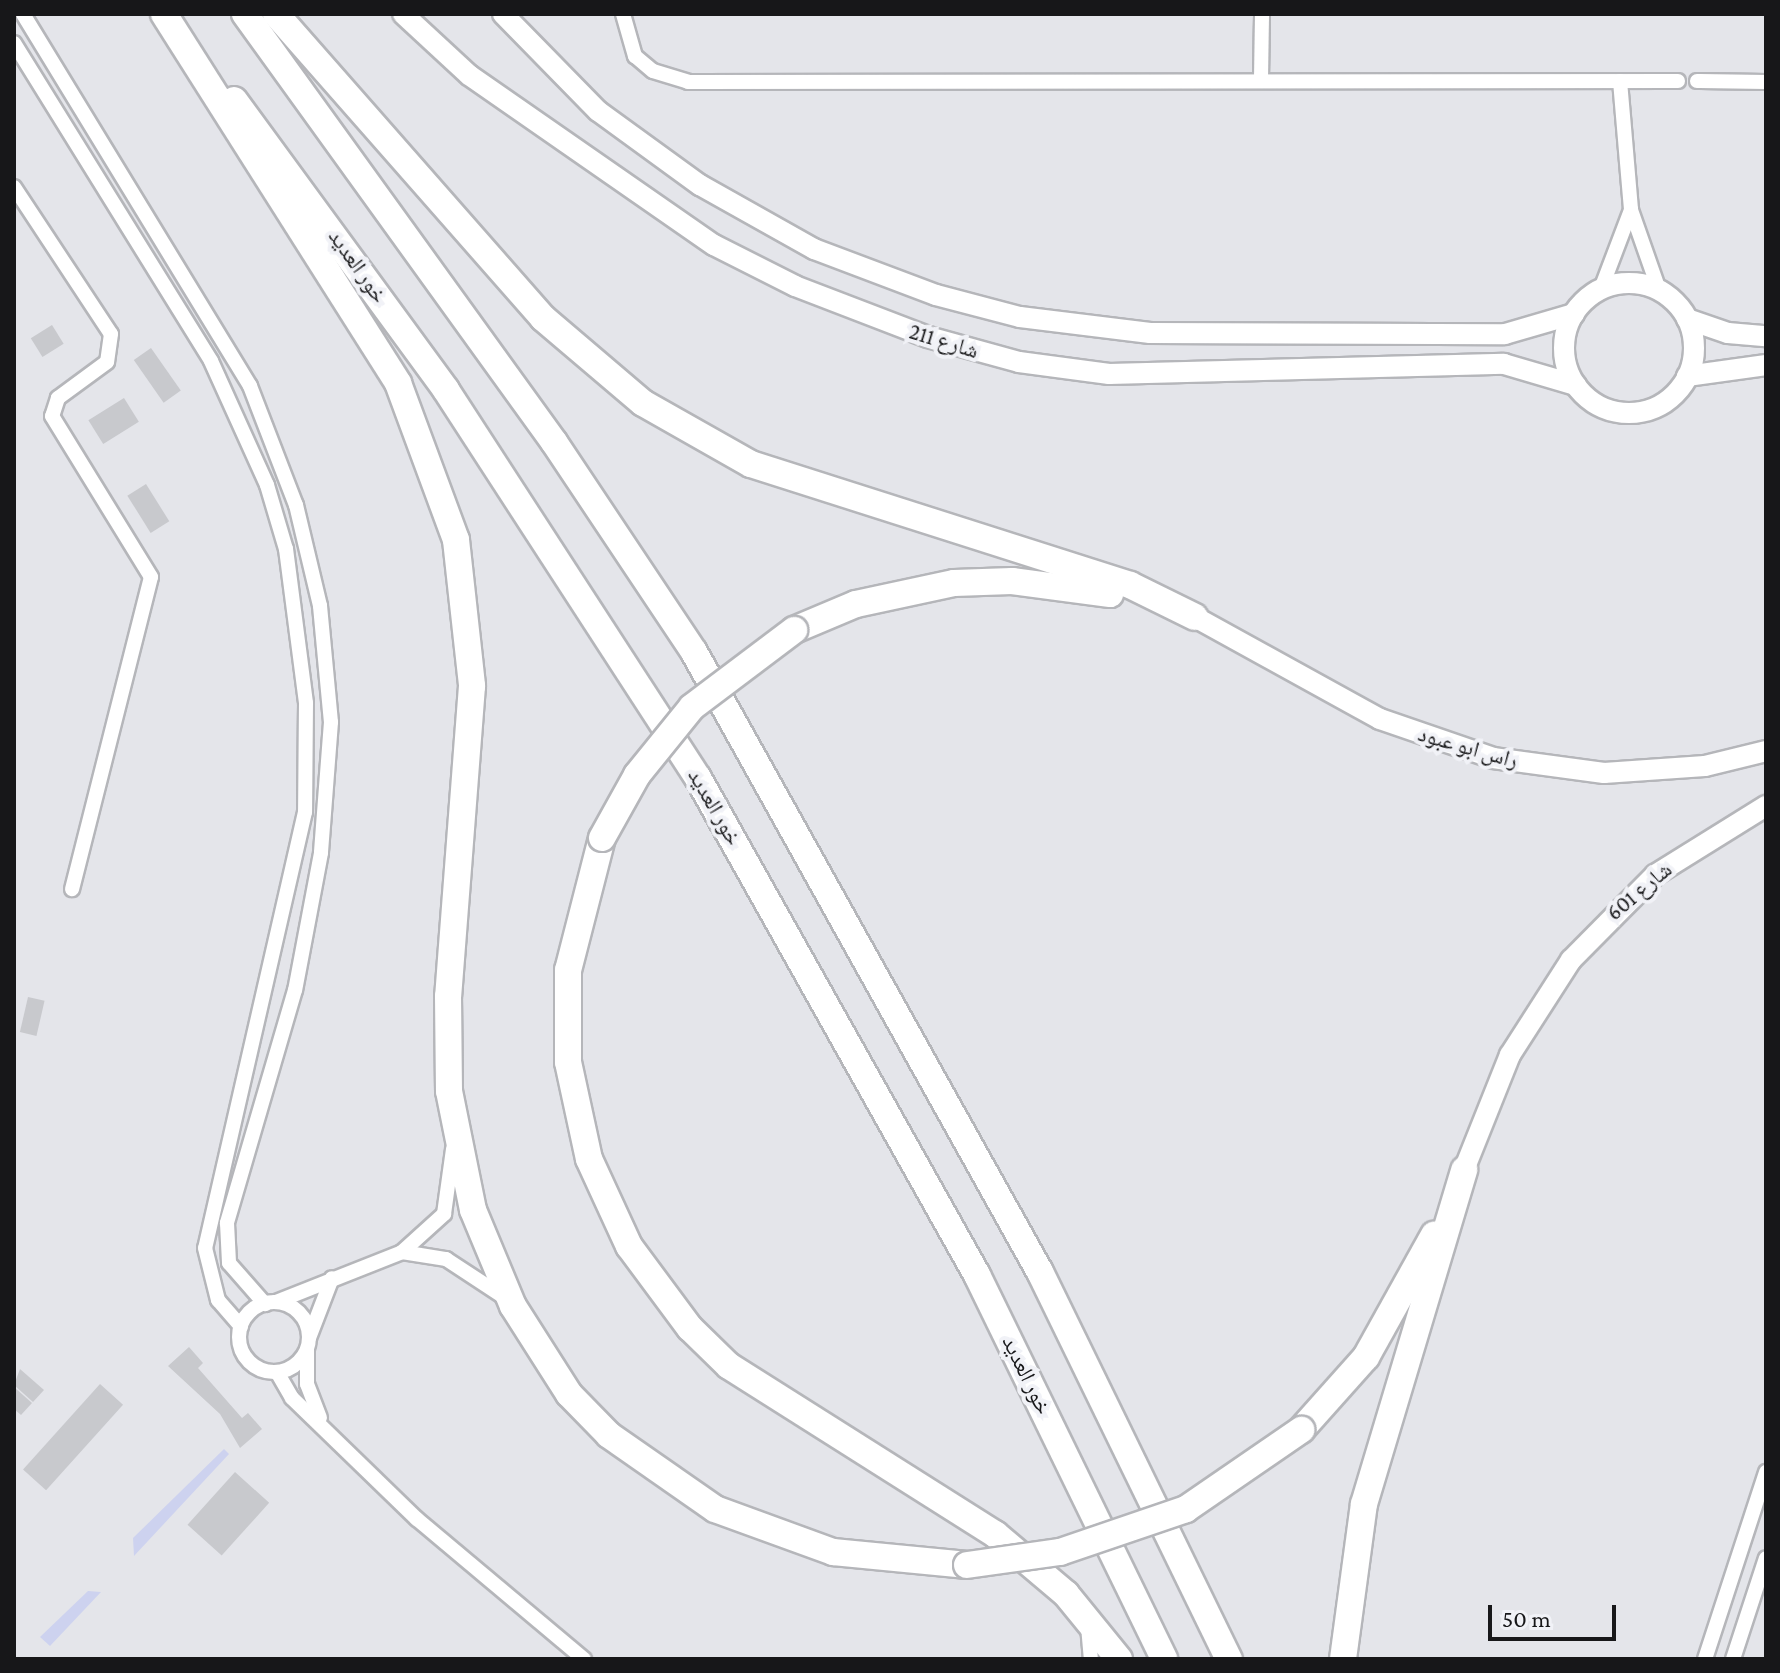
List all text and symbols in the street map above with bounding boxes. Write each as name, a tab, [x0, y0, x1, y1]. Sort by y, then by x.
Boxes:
street label: خور العديد	[323, 224, 393, 308]
street label: شارع 211	[906, 318, 982, 364]
street label: راس ابو عبود	[1415, 720, 1521, 774]
street label: خور العديد	[682, 764, 748, 850]
street label: شارع 601	[1601, 856, 1677, 926]
street label: خور العديد	[997, 1331, 1057, 1419]
scale bar	[1492, 1589, 1620, 1639]
text: 50 m	[1502, 1605, 1551, 1632]

